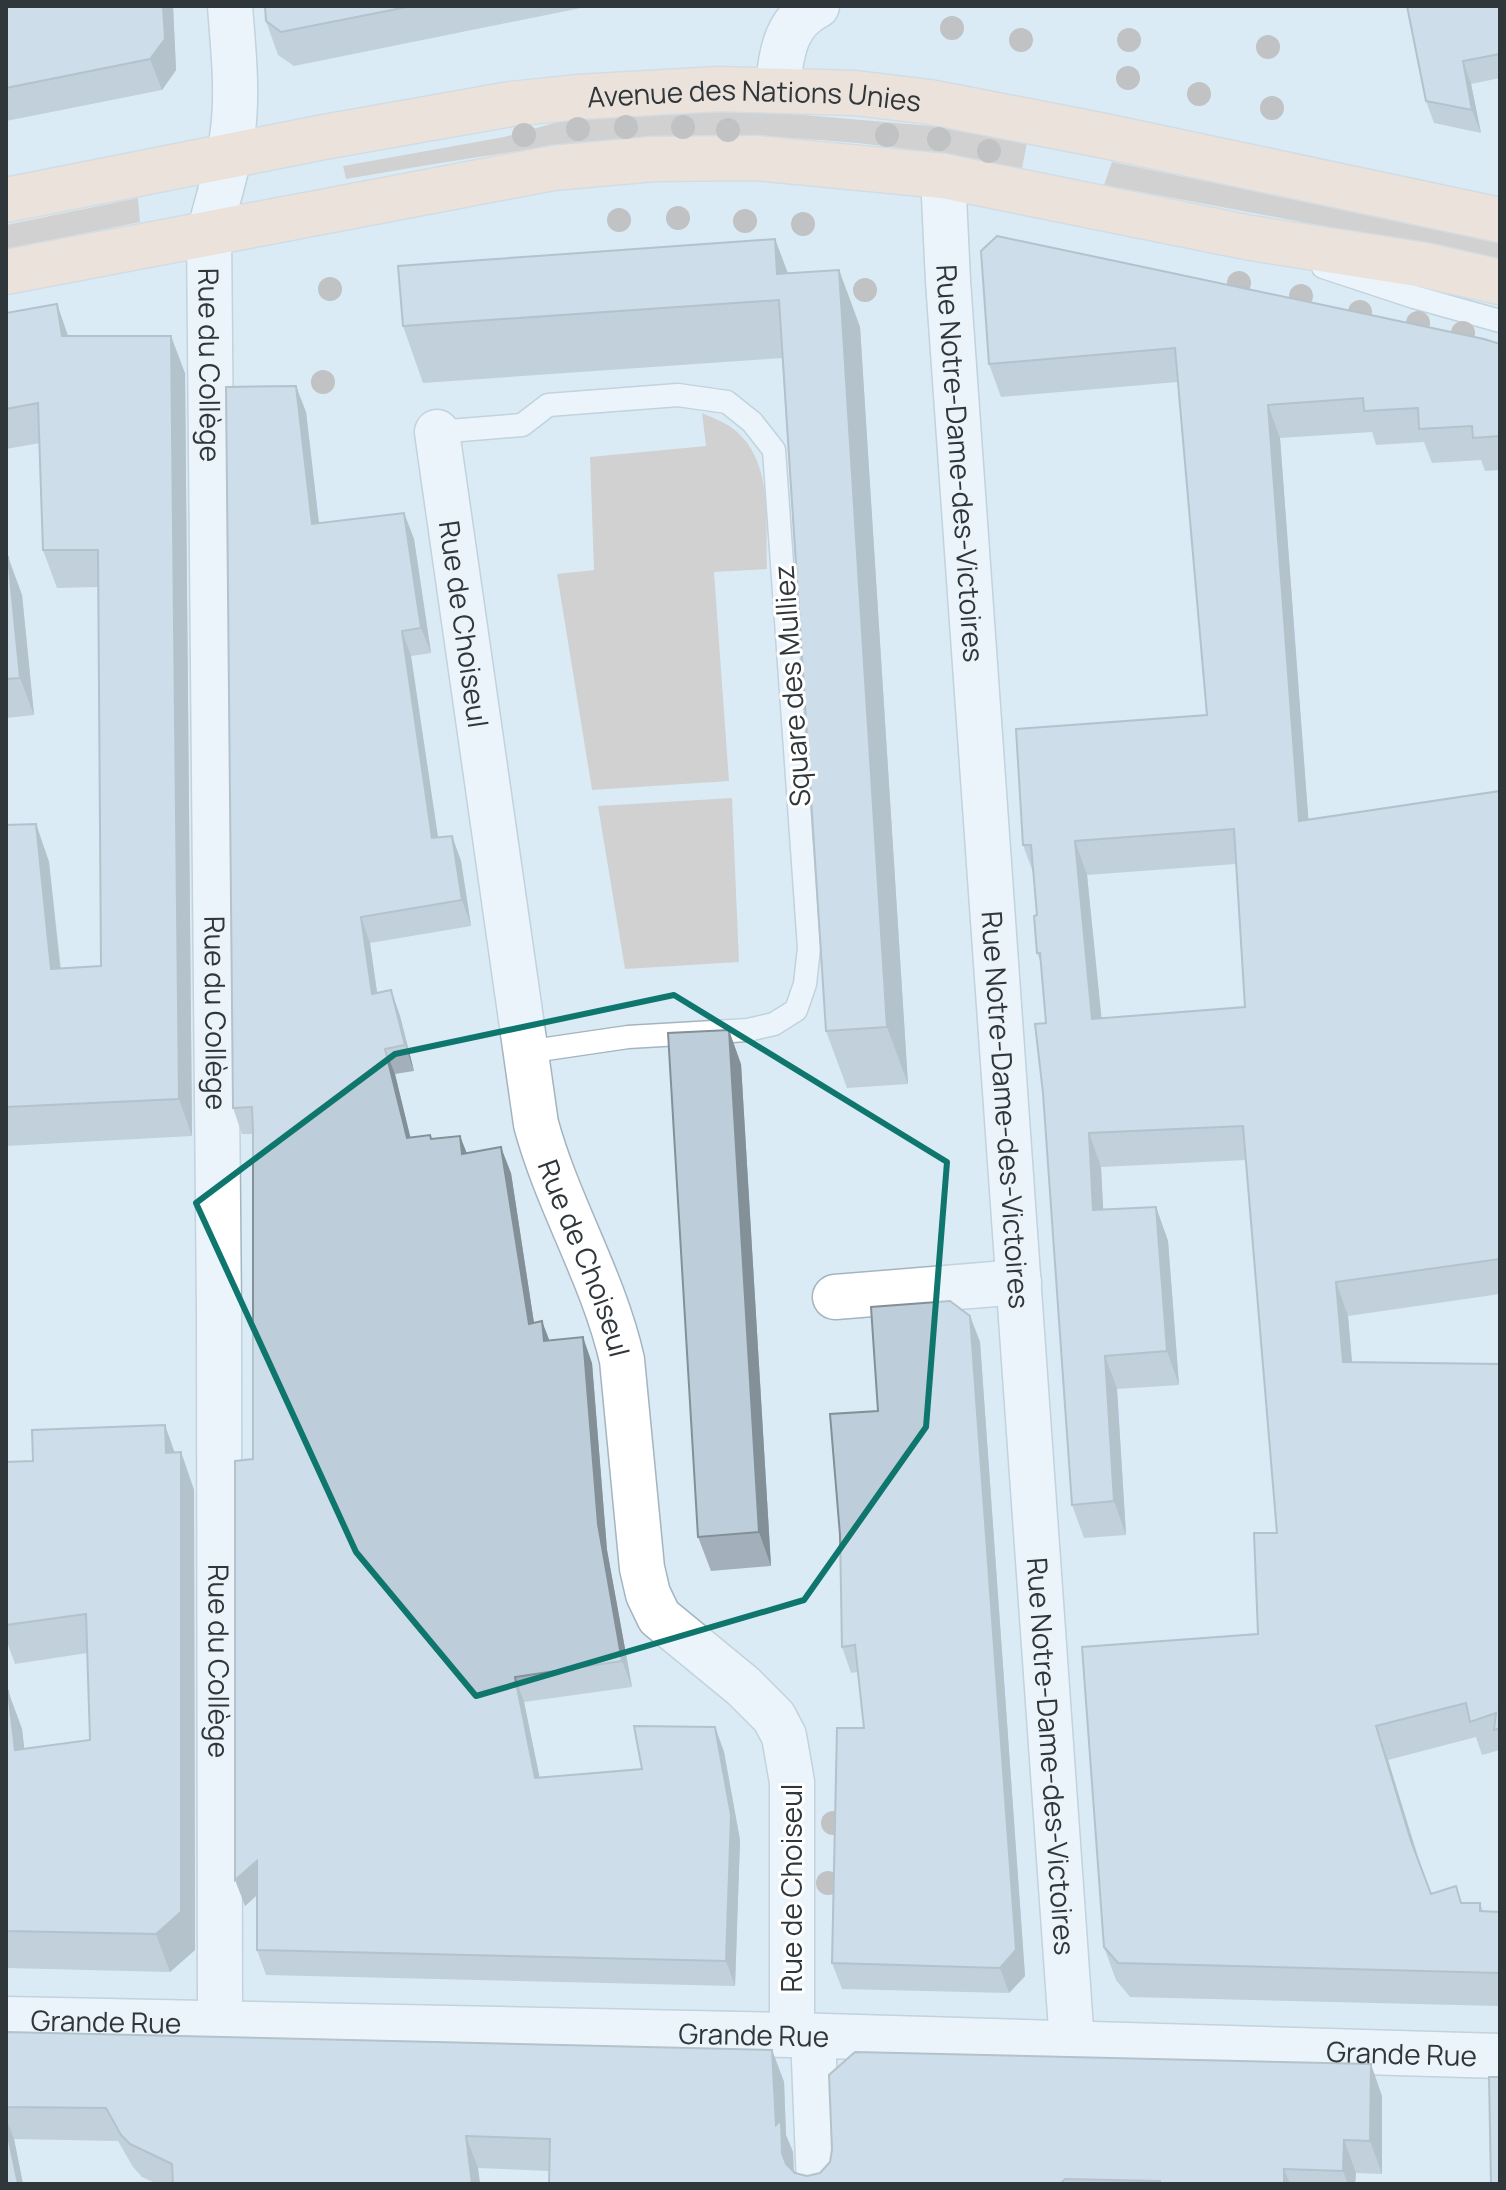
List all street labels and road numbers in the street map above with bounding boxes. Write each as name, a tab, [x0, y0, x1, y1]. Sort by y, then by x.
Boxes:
street label: Avenue des Nations Unies	[586, 70, 923, 120]
street label: Rue Notre-Dame-des-Victoires	[928, 264, 994, 664]
street label: Rue du Collège	[190, 268, 230, 462]
street label: Rue de Choiseul	[431, 518, 498, 730]
street label: Square des Mulliez	[764, 564, 818, 808]
street label: Rue Notre-Dame-des-Victoires	[973, 910, 1039, 1310]
street label: Rue du Collège	[196, 916, 236, 1110]
street label: Rue de Choiseul	[530, 1154, 640, 1361]
street label: Rue Notre-Dame-des-Victoires	[1019, 1556, 1085, 1956]
street label: Rue du Collège	[200, 1564, 239, 1758]
street label: Rue de Choiseul	[772, 1784, 810, 1992]
street label: Grande Rue	[30, 2001, 182, 2042]
street label: Grande Rue	[678, 2014, 830, 2055]
street label: Grande Rue	[1326, 2032, 1477, 2074]

